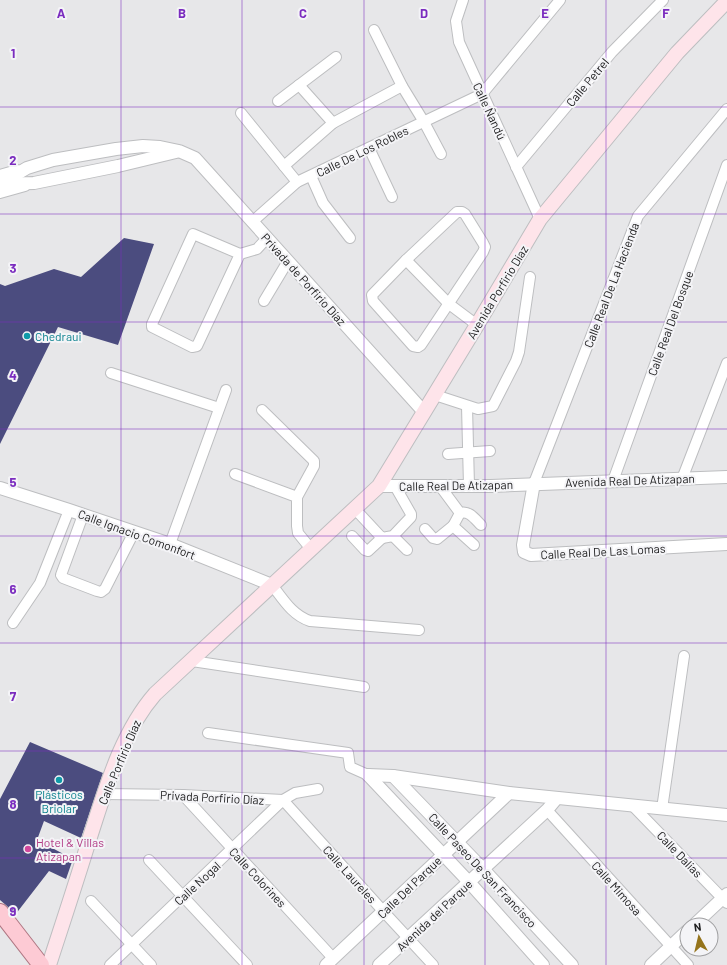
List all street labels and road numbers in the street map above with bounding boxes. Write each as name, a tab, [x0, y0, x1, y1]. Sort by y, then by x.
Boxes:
street label: Calle Petrel	[563, 55, 611, 109]
street label: Calle Ñandú	[471, 80, 509, 142]
street label: Calle De Los Robles	[314, 123, 410, 179]
street label: Calle Real De La Hacienda	[581, 220, 641, 350]
street label: Privada de Porfirio Díaz	[259, 230, 349, 328]
street label: Avenida Porfirio Díaz	[464, 243, 530, 341]
street label: Calle Real Del Bosque	[644, 269, 696, 377]
street label: Avenida Real De Atizapan	[565, 471, 695, 489]
street label: Calle Real De Atizapan	[399, 477, 513, 493]
street label: Calle Ignacio Comonfort	[76, 506, 198, 562]
street label: Calle Real De Las Lomas	[540, 541, 666, 561]
street label: Calle Porfirio Díaz	[95, 718, 143, 806]
street label: Privada Porfirio Díaz	[160, 787, 264, 807]
street label: Calle Paseo De San Francisco	[426, 810, 540, 930]
street label: Calle Dalias	[655, 828, 706, 880]
street label: Calle Laureles	[321, 842, 380, 906]
street label: Calle Colorines	[227, 844, 289, 910]
street label: Calle Del Parque	[374, 853, 444, 921]
street label: Calle Nogal	[171, 858, 223, 908]
street label: Calle Mimosa	[589, 858, 645, 918]
street label: Avenida del Parque	[393, 876, 475, 954]

